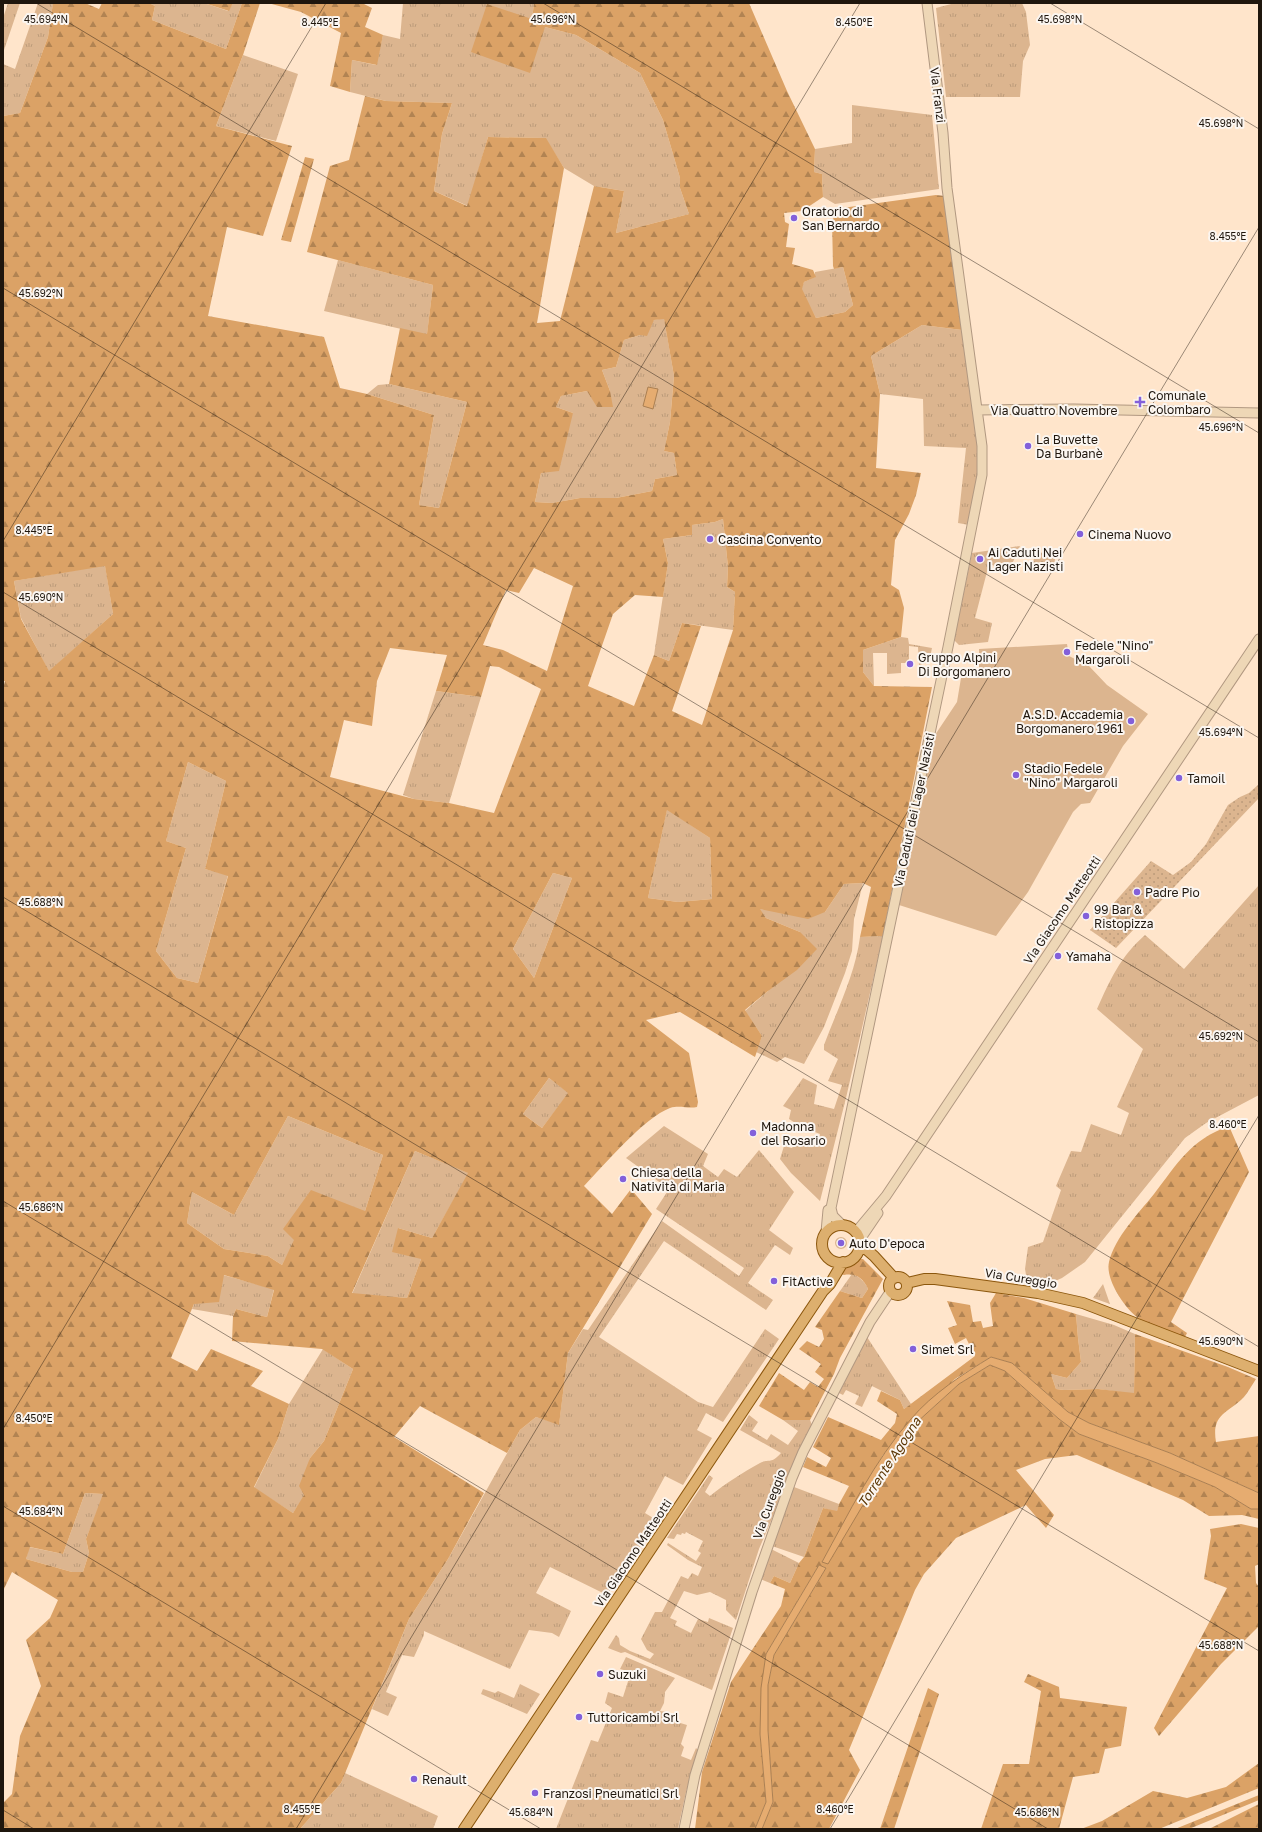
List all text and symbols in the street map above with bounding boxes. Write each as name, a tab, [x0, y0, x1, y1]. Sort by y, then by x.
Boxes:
text: 45.694°N	[24, 13, 68, 25]
text: 45.696°N	[531, 13, 575, 25]
text: 45.698°N	[1038, 13, 1082, 25]
text: 8.445°E	[301, 16, 339, 28]
text: 8.450°E	[835, 16, 873, 28]
street label: Via Franzi	[927, 66, 949, 124]
text: 45.698°N	[1199, 117, 1243, 129]
place label: Oratorio di San Bernardo	[802, 204, 880, 233]
marker: Oratorio di San Bernardo	[789, 213, 799, 223]
text: 8.455°E	[1210, 230, 1246, 242]
text: 45.692°N	[19, 287, 63, 299]
place label: Comunale Colombaro	[1148, 388, 1211, 417]
marker: Comunale Colombaro	[1135, 397, 1145, 407]
street label: Via Quattro Novembre	[990, 403, 1118, 418]
text: 45.696°N	[1199, 421, 1243, 433]
place label: La Buvette Da Burbanè	[1036, 432, 1103, 461]
marker: La Buvette Da Burbanè	[1023, 441, 1033, 451]
text: 8.445°E	[15, 524, 53, 536]
place label: Cinema Nuovo	[1088, 527, 1171, 542]
marker: Cinema Nuovo	[1075, 529, 1085, 539]
place label: Cascina Convento	[718, 532, 821, 547]
marker: Cascina Convento	[705, 534, 715, 544]
place label: Ai Caduti Nei Lager Nazisti	[988, 545, 1063, 574]
marker: Ai Caduti Nei Lager Nazisti	[975, 554, 985, 564]
text: 45.690°N	[19, 591, 63, 603]
place label: Fedele "Nino" Margaroli	[1075, 638, 1153, 667]
marker: Fedele "Nino" Margaroli	[1062, 647, 1072, 657]
place label: Gruppo Alpini Di Borgomanero	[918, 650, 1011, 679]
marker: Gruppo Alpini Di Borgomanero	[905, 659, 915, 669]
place label: A.S.D. Accademia Borgomanero 1961	[1016, 707, 1123, 736]
marker: A.S.D. Accademia Borgomanero 1961	[1126, 716, 1136, 726]
text: 45.694°N	[1199, 726, 1243, 738]
street label: Via Caduti dei Lager Nazisti	[890, 731, 938, 889]
place label: Stadio Fedele "Nino" Margaroli	[1024, 761, 1118, 790]
marker: Stadio Fedele "Nino" Margaroli	[1011, 770, 1021, 780]
place label: Tamoil	[1187, 771, 1225, 786]
marker: Tamoil	[1174, 773, 1184, 783]
street label: Via Giacomo Matteotti	[1020, 853, 1104, 967]
place label: Padre Pio	[1145, 885, 1200, 900]
marker: Padre Pio	[1132, 887, 1142, 897]
text: 45.688°N	[19, 896, 63, 908]
place label: 99 Bar & Ristopizza	[1094, 902, 1153, 931]
marker: 99 Bar & Ristopizza	[1081, 911, 1091, 921]
place label: Yamaha	[1066, 949, 1111, 964]
marker: Yamaha	[1053, 951, 1063, 961]
text: 45.692°N	[1199, 1030, 1243, 1042]
text: 8.460°E	[1209, 1118, 1247, 1130]
place label: Madonna del Rosario	[761, 1119, 826, 1148]
marker: Madonna del Rosario	[748, 1128, 758, 1138]
place label: Chiesa della Natività di Maria	[631, 1165, 725, 1194]
marker: Chiesa della Natività di Maria	[618, 1174, 628, 1184]
text: 45.686°N	[19, 1201, 63, 1213]
place label: Auto D'epoca	[849, 1236, 925, 1251]
marker: Auto D'epoca	[836, 1238, 846, 1248]
street label: Via Cureggio	[984, 1265, 1058, 1291]
place label: FitActive	[782, 1274, 833, 1289]
marker: FitActive	[769, 1276, 779, 1286]
text: 45.690°N	[1199, 1335, 1243, 1347]
place label: Simet Srl	[921, 1342, 974, 1357]
marker: Simet Srl	[908, 1344, 918, 1354]
text: 8.450°E	[15, 1412, 53, 1424]
water label: Torrente Agogna	[854, 1414, 924, 1510]
street label: Via Cureggio	[749, 1467, 789, 1541]
street label: Via Giacomo Matteotti	[591, 1496, 675, 1610]
text: 45.684°N	[19, 1505, 63, 1517]
text: 45.688°N	[1199, 1639, 1243, 1651]
place label: Suzuki	[608, 1667, 646, 1682]
marker: Suzuki	[595, 1669, 605, 1679]
place label: Tuttoricambi Srl	[587, 1710, 679, 1725]
marker: Tuttoricambi Srl	[574, 1712, 584, 1722]
place label: Renault	[422, 1772, 467, 1787]
marker: Renault	[409, 1774, 419, 1784]
place label: Franzosi Pneumatici Srl	[543, 1786, 679, 1801]
marker: Franzosi Pneumatici Srl	[530, 1788, 540, 1798]
text: 8.455°E	[284, 1803, 320, 1815]
text: 8.460°E	[816, 1803, 854, 1815]
text: 45.684°N	[509, 1806, 553, 1818]
text: 45.686°N	[1015, 1806, 1059, 1818]

